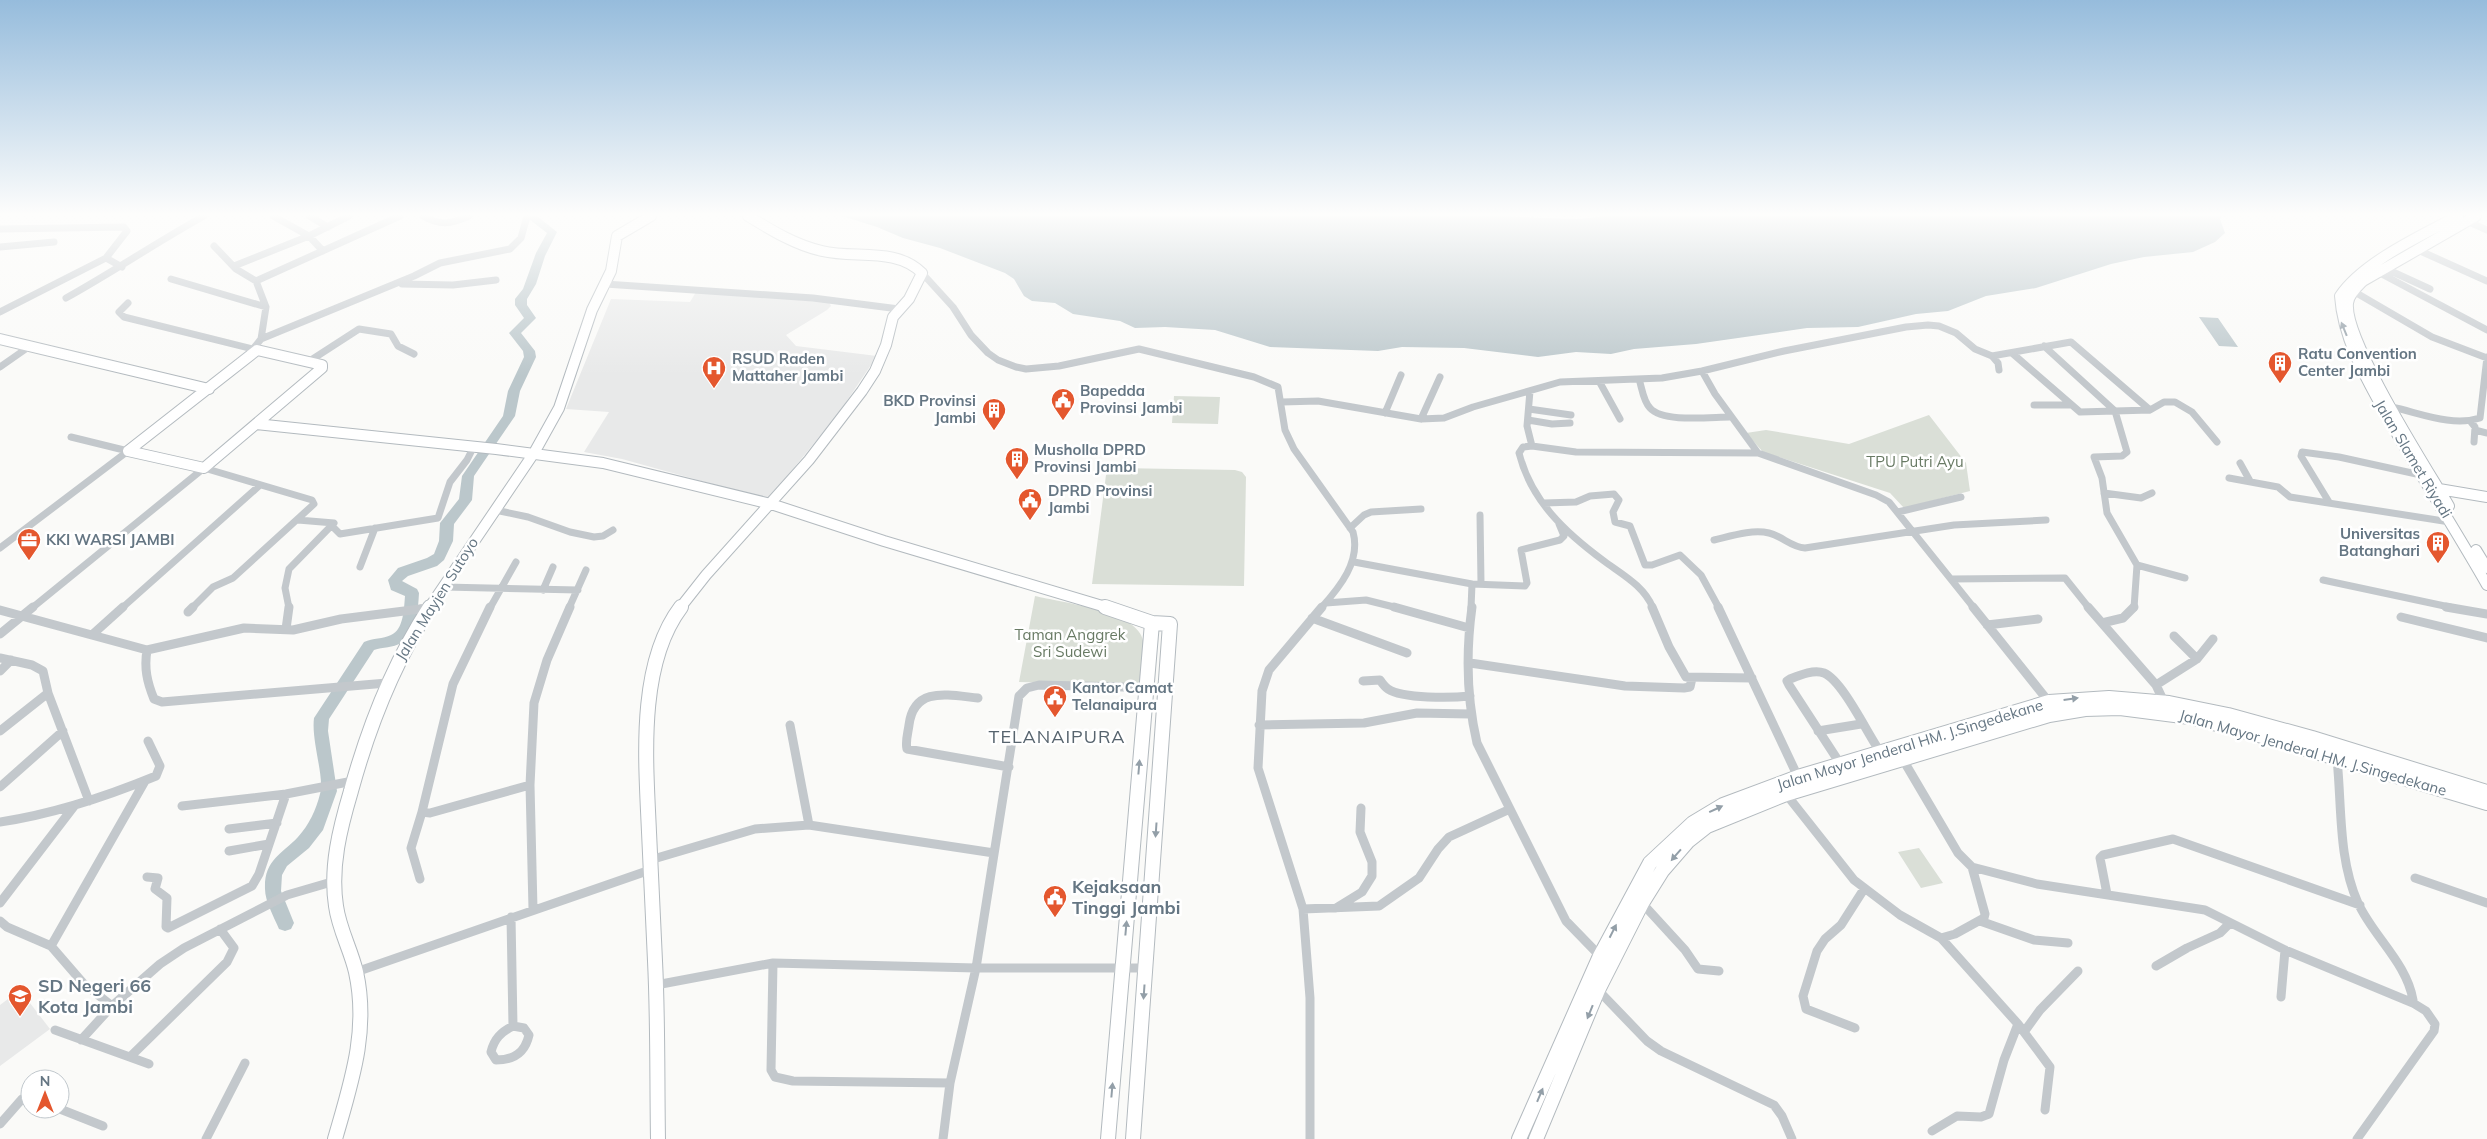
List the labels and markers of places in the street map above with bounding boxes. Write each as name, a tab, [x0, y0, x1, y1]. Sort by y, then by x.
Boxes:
place label: Ratu Convention Center Jambi	[2298, 344, 2417, 380]
place label: RSUD Raden Mattaher Jambi	[732, 349, 843, 385]
building icon: Ratu Convention Center Jambi	[2267, 350, 2293, 384]
hospital icon: RSUD Raden Mattaher Jambi	[701, 355, 727, 389]
place label: Bapedda Provinsi Jambi	[1080, 381, 1182, 417]
public building icon: Bapedda Provinsi Jambi	[1050, 387, 1076, 421]
place label: BKD Provinsi Jambi	[883, 391, 976, 427]
building icon: BKD Provinsi Jambi	[981, 397, 1007, 431]
place label: Musholla DPRD Provinsi Jambi	[1034, 440, 1146, 476]
building icon: Musholla DPRD Provinsi Jambi	[1004, 446, 1030, 480]
place label: DPRD Provinsi Jambi	[1048, 481, 1152, 517]
public building icon: DPRD Provinsi Jambi	[1017, 487, 1043, 521]
place label: Universitas Batanghari	[2339, 524, 2420, 560]
office icon: KKI WARSI JAMBI	[16, 527, 42, 561]
place label: KKI WARSI JAMBI	[46, 530, 174, 549]
building icon: Universitas Batanghari	[2425, 530, 2451, 564]
place label: Kantor Camat Telanaipura	[1072, 678, 1173, 714]
public building icon: Kantor Camat Telanaipura	[1042, 684, 1068, 718]
place label: Kejaksaan Tinggi Jambi	[1072, 875, 1180, 919]
public building icon: Kejaksaan Tinggi Jambi	[1042, 884, 1068, 918]
place label: SD Negeri 66 Kota Jambi	[38, 974, 151, 1018]
school or university icon: SD Negeri 66 Kota Jambi	[7, 983, 33, 1017]

